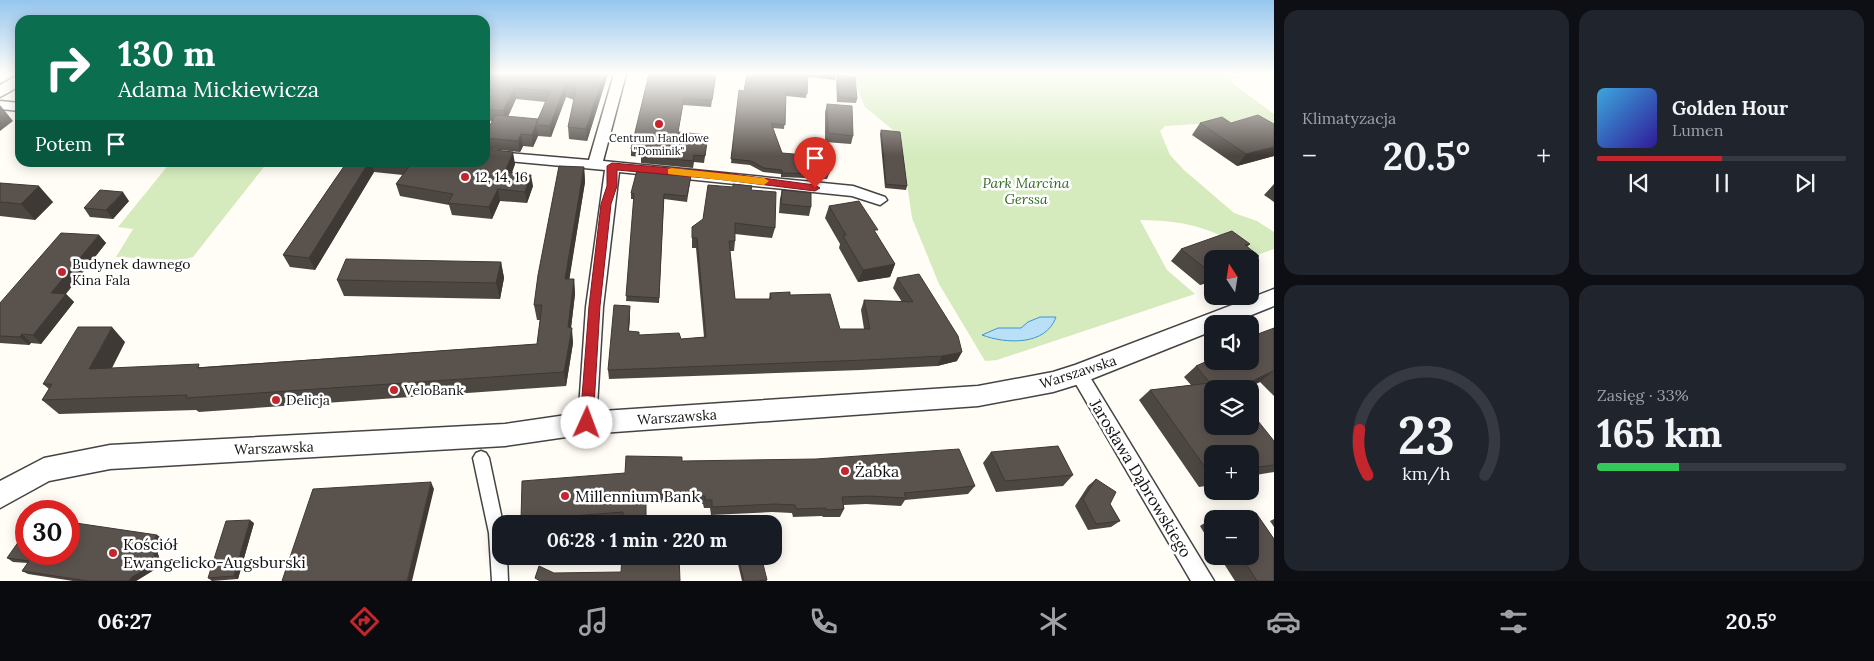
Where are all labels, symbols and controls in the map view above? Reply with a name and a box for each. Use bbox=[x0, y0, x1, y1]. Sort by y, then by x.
text: 130 m bbox=[118, 31, 215, 76]
icon: right bbox=[35, 35, 100, 100]
text: Adama Mickiewicza bbox=[118, 75, 319, 103]
text: Golden Hour bbox=[1672, 96, 1788, 120]
text: Klimatyzacja bbox=[1302, 108, 1396, 128]
marker: Centrum Handlowe "Dominik" bbox=[653, 118, 665, 130]
text: Lumen bbox=[1672, 120, 1724, 140]
icon: arrive bbox=[102, 130, 130, 158]
place label: Centrum Handlowe "Dominik" bbox=[609, 131, 709, 158]
text: Potem bbox=[35, 132, 92, 156]
text: 20.5° bbox=[1383, 132, 1470, 180]
pin bbox=[794, 137, 836, 188]
text: − bbox=[1302, 138, 1317, 174]
text: + bbox=[1536, 138, 1551, 174]
icon: arrive bbox=[801, 144, 829, 172]
place label: 12, 14, 16 bbox=[475, 168, 528, 186]
icon: previous bbox=[1625, 169, 1653, 197]
icon: pause bbox=[1708, 169, 1736, 197]
icon: next bbox=[1791, 169, 1819, 197]
marker: 12, 14, 16 bbox=[459, 171, 471, 183]
park label: Park Marcina Gerssa bbox=[982, 174, 1070, 208]
north arrow bbox=[1204, 250, 1259, 305]
map controls bbox=[1204, 250, 1259, 565]
place label: Budynek dawnego Kina Fala bbox=[72, 255, 190, 289]
marker: Budynek dawnego Kina Fala bbox=[56, 266, 68, 278]
button: sound bbox=[1204, 315, 1259, 370]
street label: Warszawska bbox=[1037, 351, 1119, 393]
button: layers bbox=[1204, 380, 1259, 435]
place label: VeloBank bbox=[403, 381, 464, 399]
marker: VeloBank bbox=[388, 384, 400, 396]
text: Zasięg · 33% bbox=[1597, 385, 1689, 405]
place label: Delicja bbox=[286, 391, 330, 409]
marker: Delicja bbox=[270, 394, 282, 406]
street label: Jarosława Dąbrowskiego bbox=[1085, 394, 1196, 561]
position arrow bbox=[560, 396, 612, 448]
text: 23 bbox=[1398, 402, 1455, 468]
street label: Warszawska bbox=[637, 405, 717, 429]
text: 165 km bbox=[1597, 409, 1722, 457]
street label: Warszawska bbox=[234, 438, 314, 458]
button: + bbox=[1204, 445, 1259, 500]
place label: Żabka bbox=[855, 461, 899, 481]
text: km/h bbox=[1402, 462, 1451, 485]
marker: Żabka bbox=[839, 465, 851, 477]
place label: Millennium Bank bbox=[575, 486, 700, 506]
marker: Millennium Bank bbox=[559, 490, 571, 502]
speed limit sign: 30 bbox=[15, 500, 80, 565]
button: − bbox=[1204, 510, 1259, 565]
text: 06:28 · 1 min · 220 m bbox=[547, 528, 727, 552]
place label: Kościół Ewangelicko-Augsburski bbox=[123, 534, 306, 572]
marker: Kościół Ewangelicko-Augsburski bbox=[107, 547, 119, 559]
icon: directions bbox=[347, 604, 382, 639]
icon: music bbox=[576, 604, 611, 639]
icon: phone bbox=[806, 604, 841, 639]
icon: climate bbox=[1036, 604, 1071, 639]
icon: car bbox=[1266, 604, 1301, 639]
icon: filters bbox=[1496, 604, 1531, 639]
text: 06:27 bbox=[97, 607, 152, 635]
text: 20.5° bbox=[1726, 607, 1777, 635]

